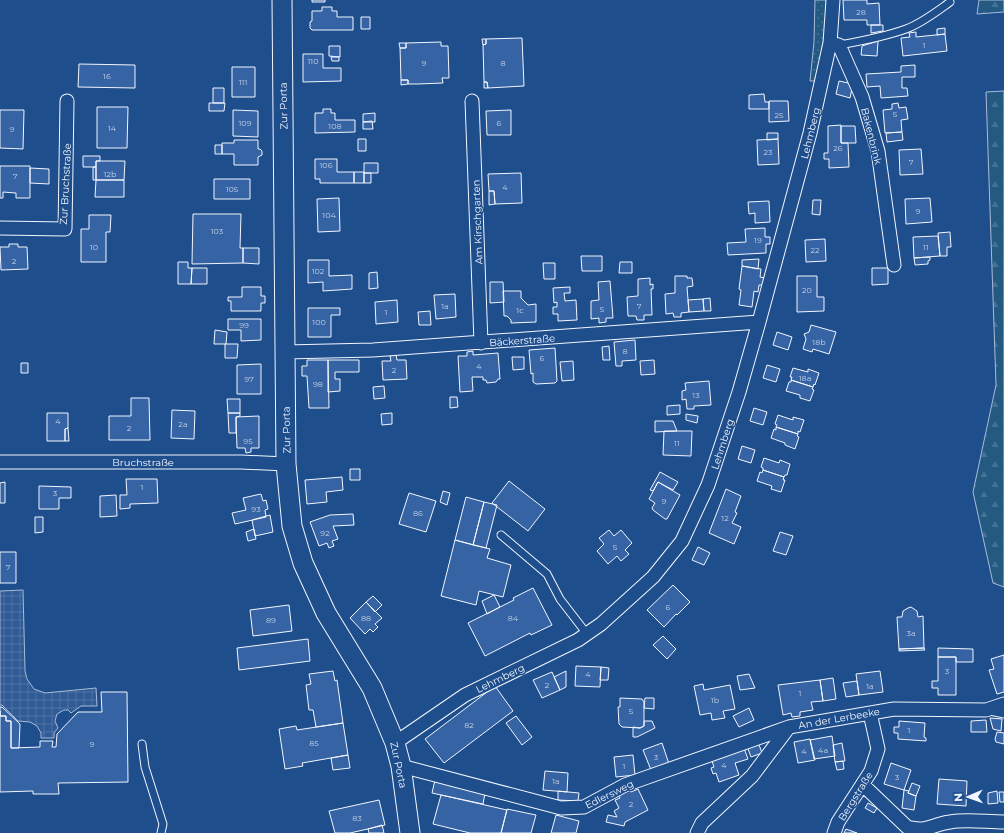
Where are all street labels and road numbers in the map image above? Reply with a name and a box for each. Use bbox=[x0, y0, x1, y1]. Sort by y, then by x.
street label: Zur Porta bbox=[277, 82, 290, 130]
street label: Lehmberg bbox=[798, 106, 823, 160]
street label: Bakenbrink bbox=[858, 106, 885, 166]
street label: Zur Bruchstraße bbox=[57, 143, 74, 225]
street label: Am Kirschgarten bbox=[470, 179, 485, 265]
street label: Bäckerstraße bbox=[489, 332, 555, 349]
street label: Zur Porta bbox=[280, 406, 293, 454]
street label: Lehmberg bbox=[708, 417, 737, 471]
street label: Bruchstraße bbox=[112, 456, 174, 469]
street label: Lehmberg bbox=[474, 661, 527, 696]
street label: An der Lerbeeke bbox=[797, 705, 881, 732]
street label: Zur Porta bbox=[387, 741, 410, 789]
street label: Bergstraße bbox=[835, 769, 876, 823]
street label: Edlersweg bbox=[583, 777, 636, 812]

